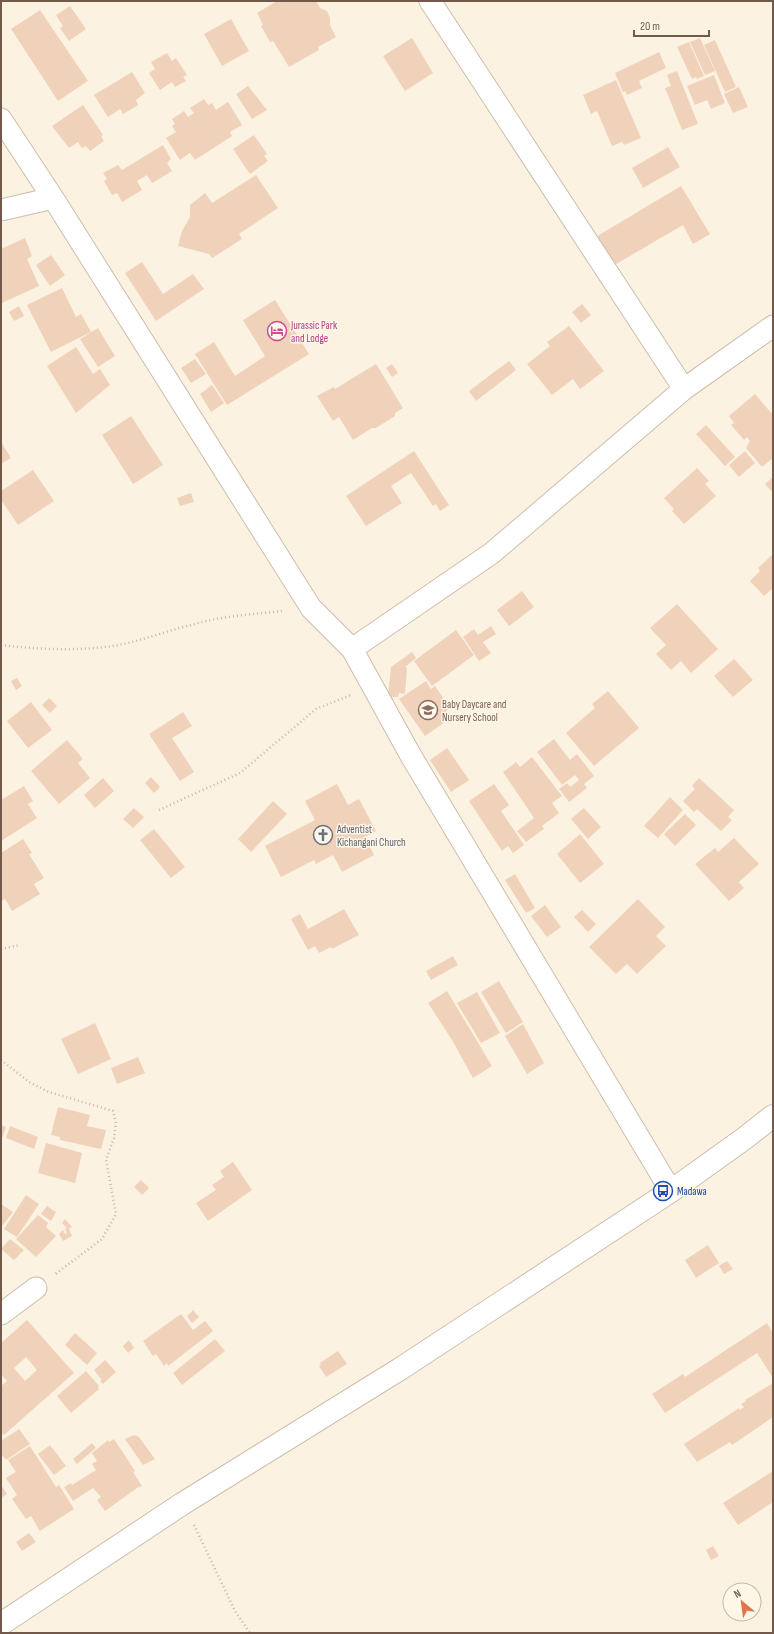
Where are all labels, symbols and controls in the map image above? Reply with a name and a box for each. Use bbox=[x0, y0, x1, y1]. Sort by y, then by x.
scale bar bbox=[634, 12, 709, 38]
text: 20 m bbox=[640, 19, 660, 34]
place label: Jurassic Park and Lodge bbox=[290, 319, 338, 345]
hotel icon: Jurassic Park and Lodge bbox=[266, 320, 288, 342]
place label: Baby Daycare and Nursery School bbox=[442, 698, 507, 724]
school or university icon: Baby Daycare and Nursery School bbox=[417, 699, 439, 721]
place label: Adventist Kichangani Church bbox=[336, 823, 406, 849]
church icon: Adventist Kichangani Church bbox=[312, 824, 334, 846]
bus stop icon: Madawa bbox=[652, 1180, 674, 1202]
place label: Madawa bbox=[677, 1185, 707, 1198]
north arrow bbox=[722, 1582, 762, 1622]
text: N bbox=[732, 1587, 743, 1601]

